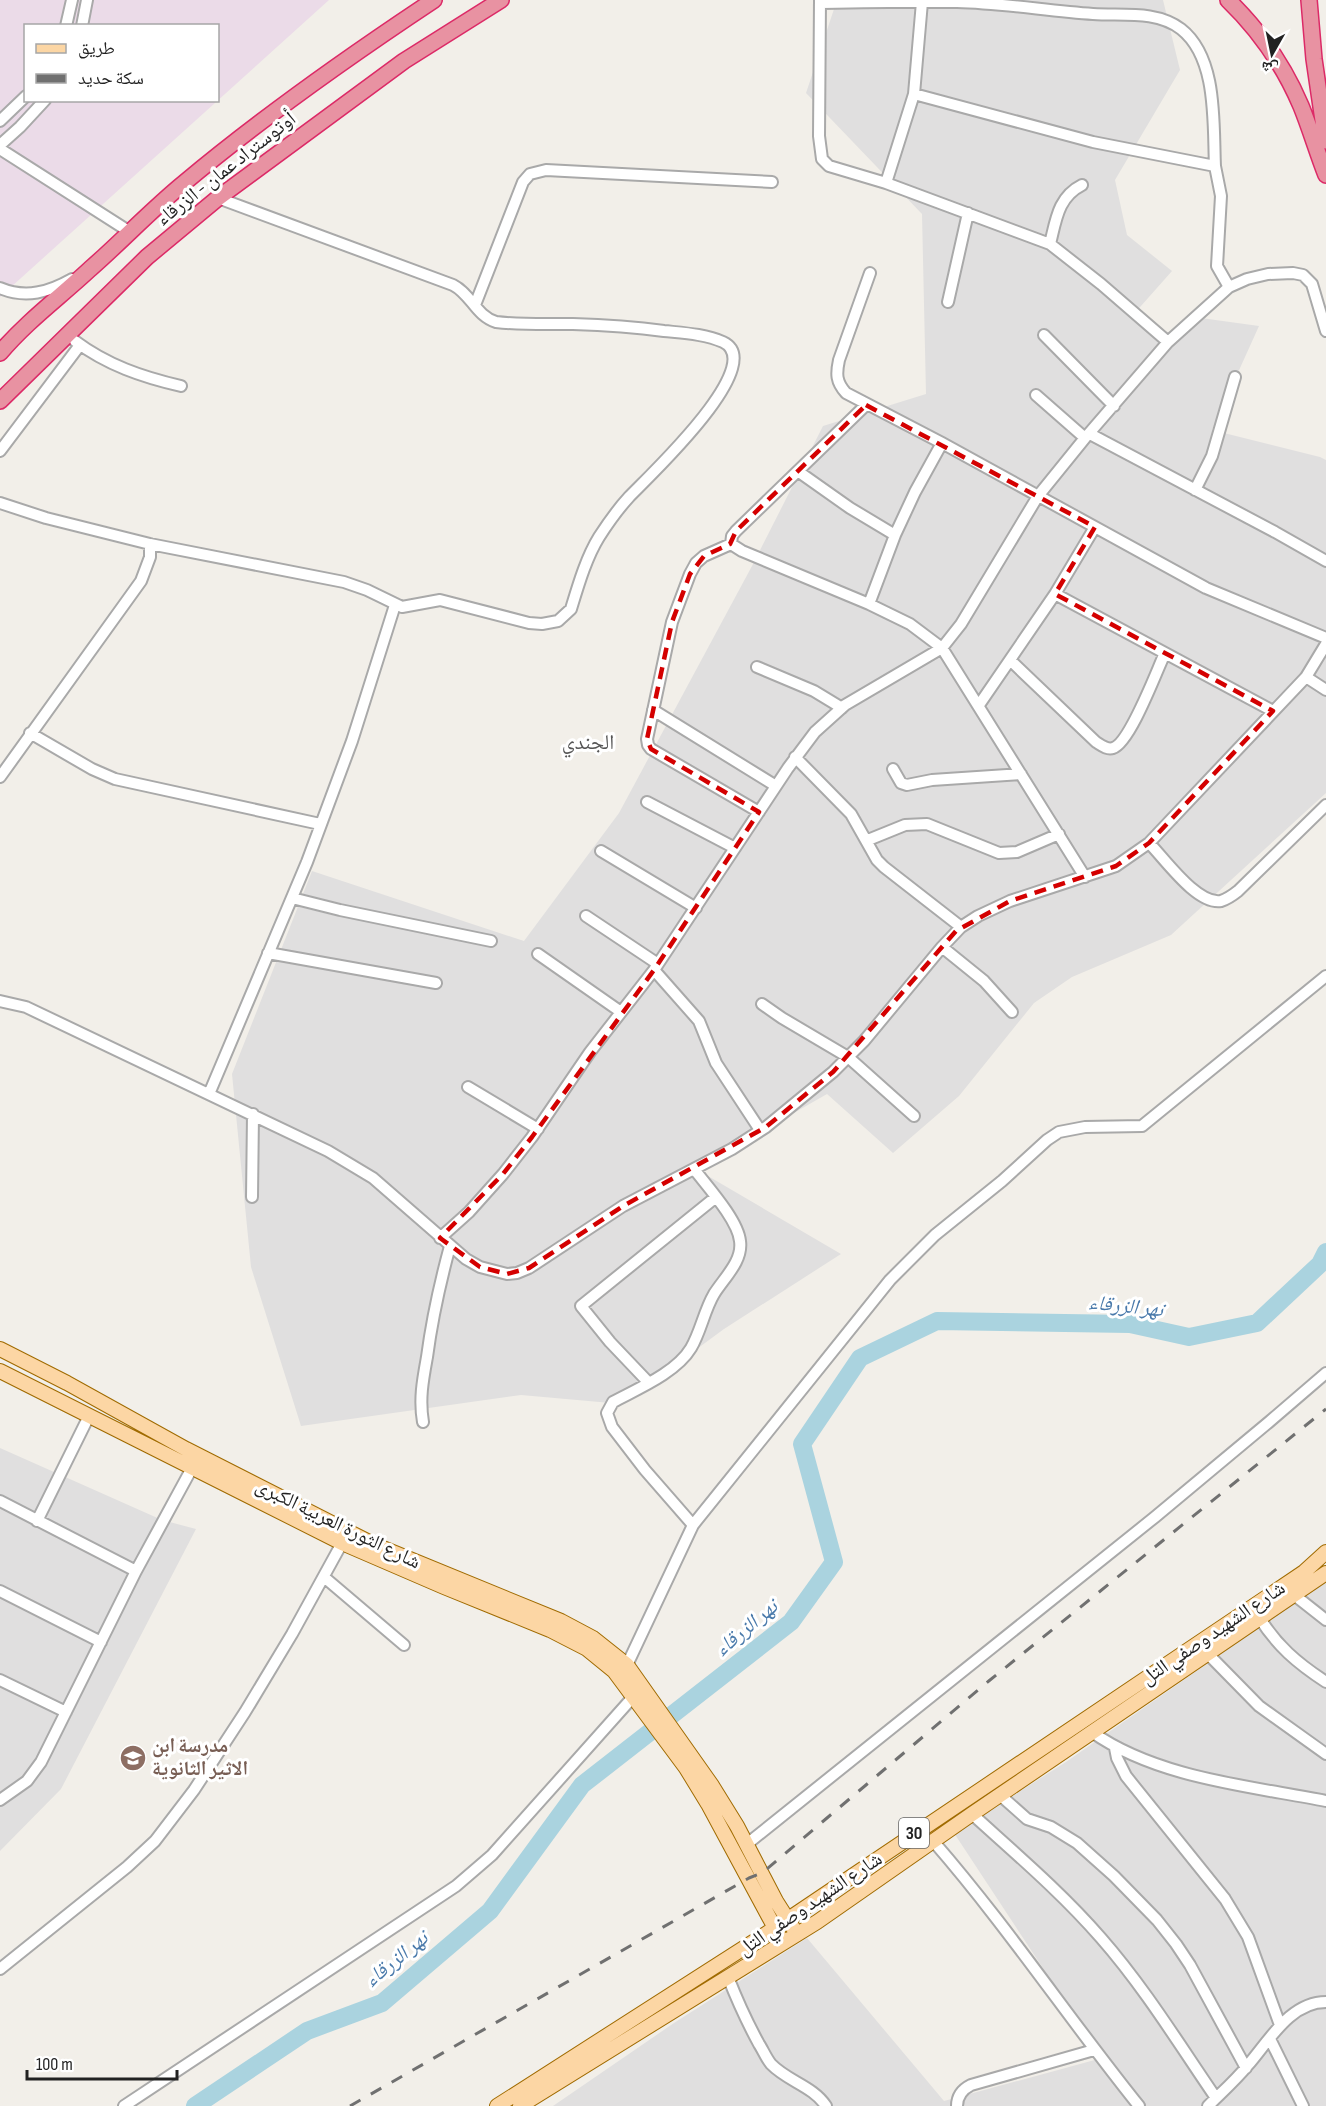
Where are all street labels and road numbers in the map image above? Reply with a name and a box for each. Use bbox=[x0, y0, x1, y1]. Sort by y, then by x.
street label: أوتوستراد عمان - الزرقاء bbox=[151, 106, 301, 231]
street label: شارع الثورة العربية الكبرى bbox=[252, 1474, 424, 1574]
street label: شارع الشهيد وصفي التل bbox=[1136, 1576, 1291, 1693]
road number: 30 bbox=[899, 1818, 929, 1848]
street label: شارع الشهيد وصفي التل bbox=[733, 1847, 888, 1964]

